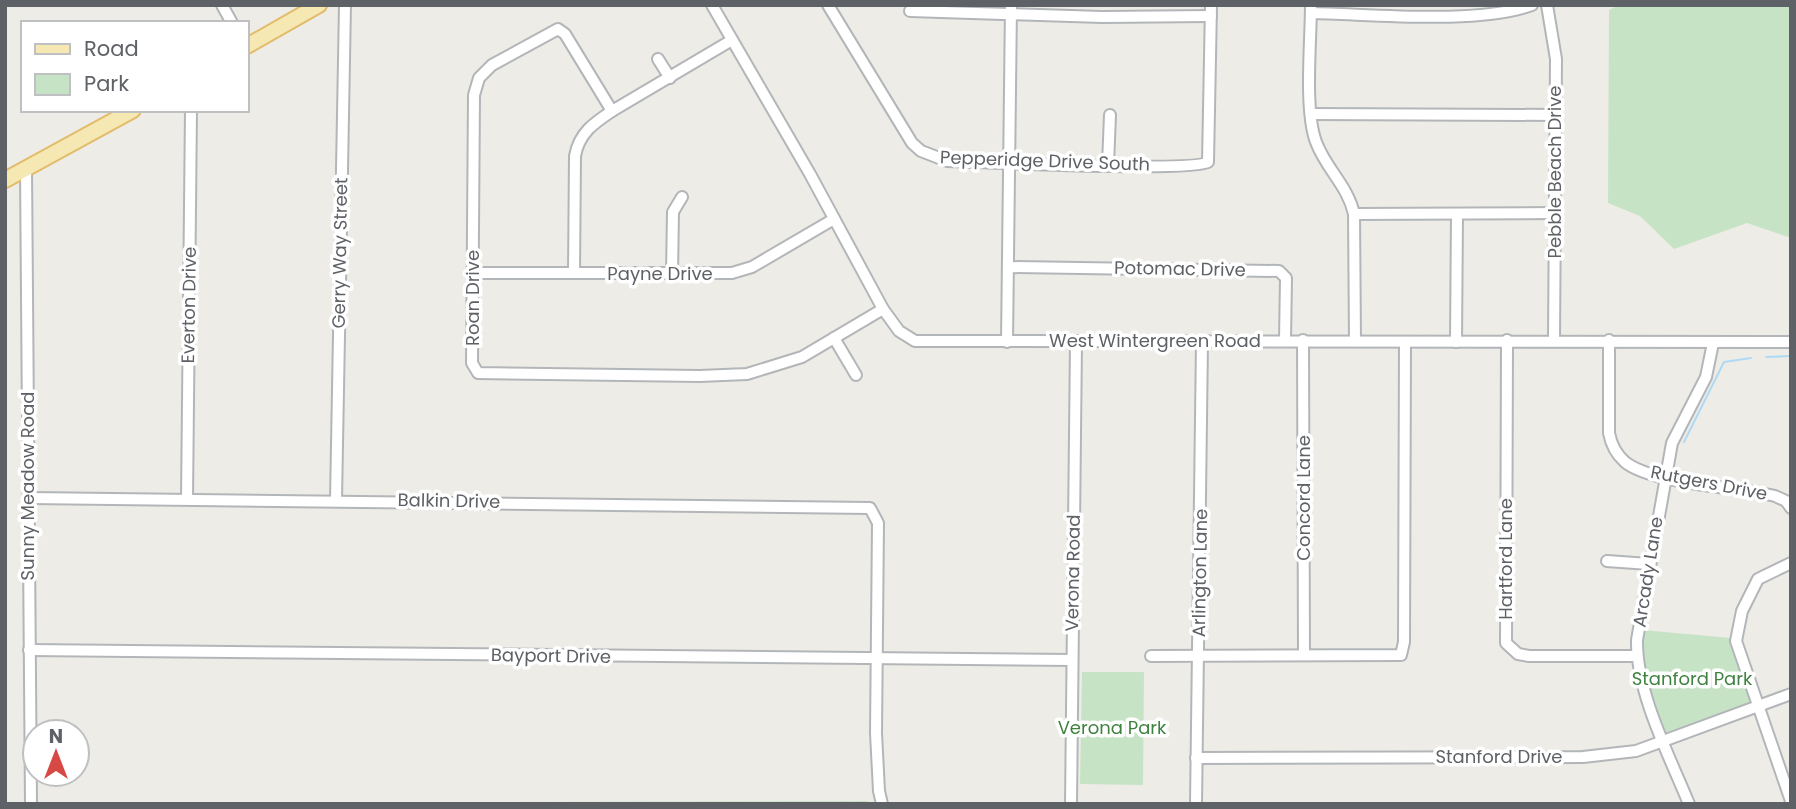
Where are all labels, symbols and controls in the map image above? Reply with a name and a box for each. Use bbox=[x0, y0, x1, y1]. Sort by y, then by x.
legend bbox=[21, 21, 248, 112]
text: Road bbox=[84, 34, 139, 63]
text: Park bbox=[84, 69, 129, 98]
street label: Pebble Beach Drive bbox=[1542, 85, 1567, 259]
street label: Pepperidge Drive South bbox=[940, 144, 1150, 177]
street label: Gerry Way Street bbox=[326, 177, 353, 329]
street label: Everton Drive bbox=[175, 246, 202, 364]
street label: Roan Drive bbox=[460, 250, 485, 346]
street label: Potomac Drive bbox=[1114, 255, 1246, 282]
street label: Payne Drive bbox=[607, 261, 713, 286]
street label: West Wintergreen Road bbox=[1049, 328, 1261, 353]
street label: Sunny Meadow Road bbox=[15, 392, 40, 580]
street label: Concord Lane bbox=[1291, 435, 1316, 561]
street label: Rutgers Drive bbox=[1649, 459, 1770, 506]
street label: Balkin Drive bbox=[397, 487, 501, 514]
street label: Hartford Lane bbox=[1493, 498, 1518, 620]
street label: Arlington Lane bbox=[1186, 509, 1213, 637]
street label: Verona Road bbox=[1059, 514, 1086, 632]
street label: Arcady Lane bbox=[1626, 515, 1669, 629]
street label: Bayport Drive bbox=[491, 642, 611, 669]
park label: Stanford Park bbox=[1632, 666, 1753, 691]
park label: Verona Park bbox=[1058, 715, 1167, 740]
north arrow bbox=[21, 718, 91, 788]
text: N bbox=[49, 723, 63, 750]
street label: Stanford Drive bbox=[1435, 744, 1563, 769]

